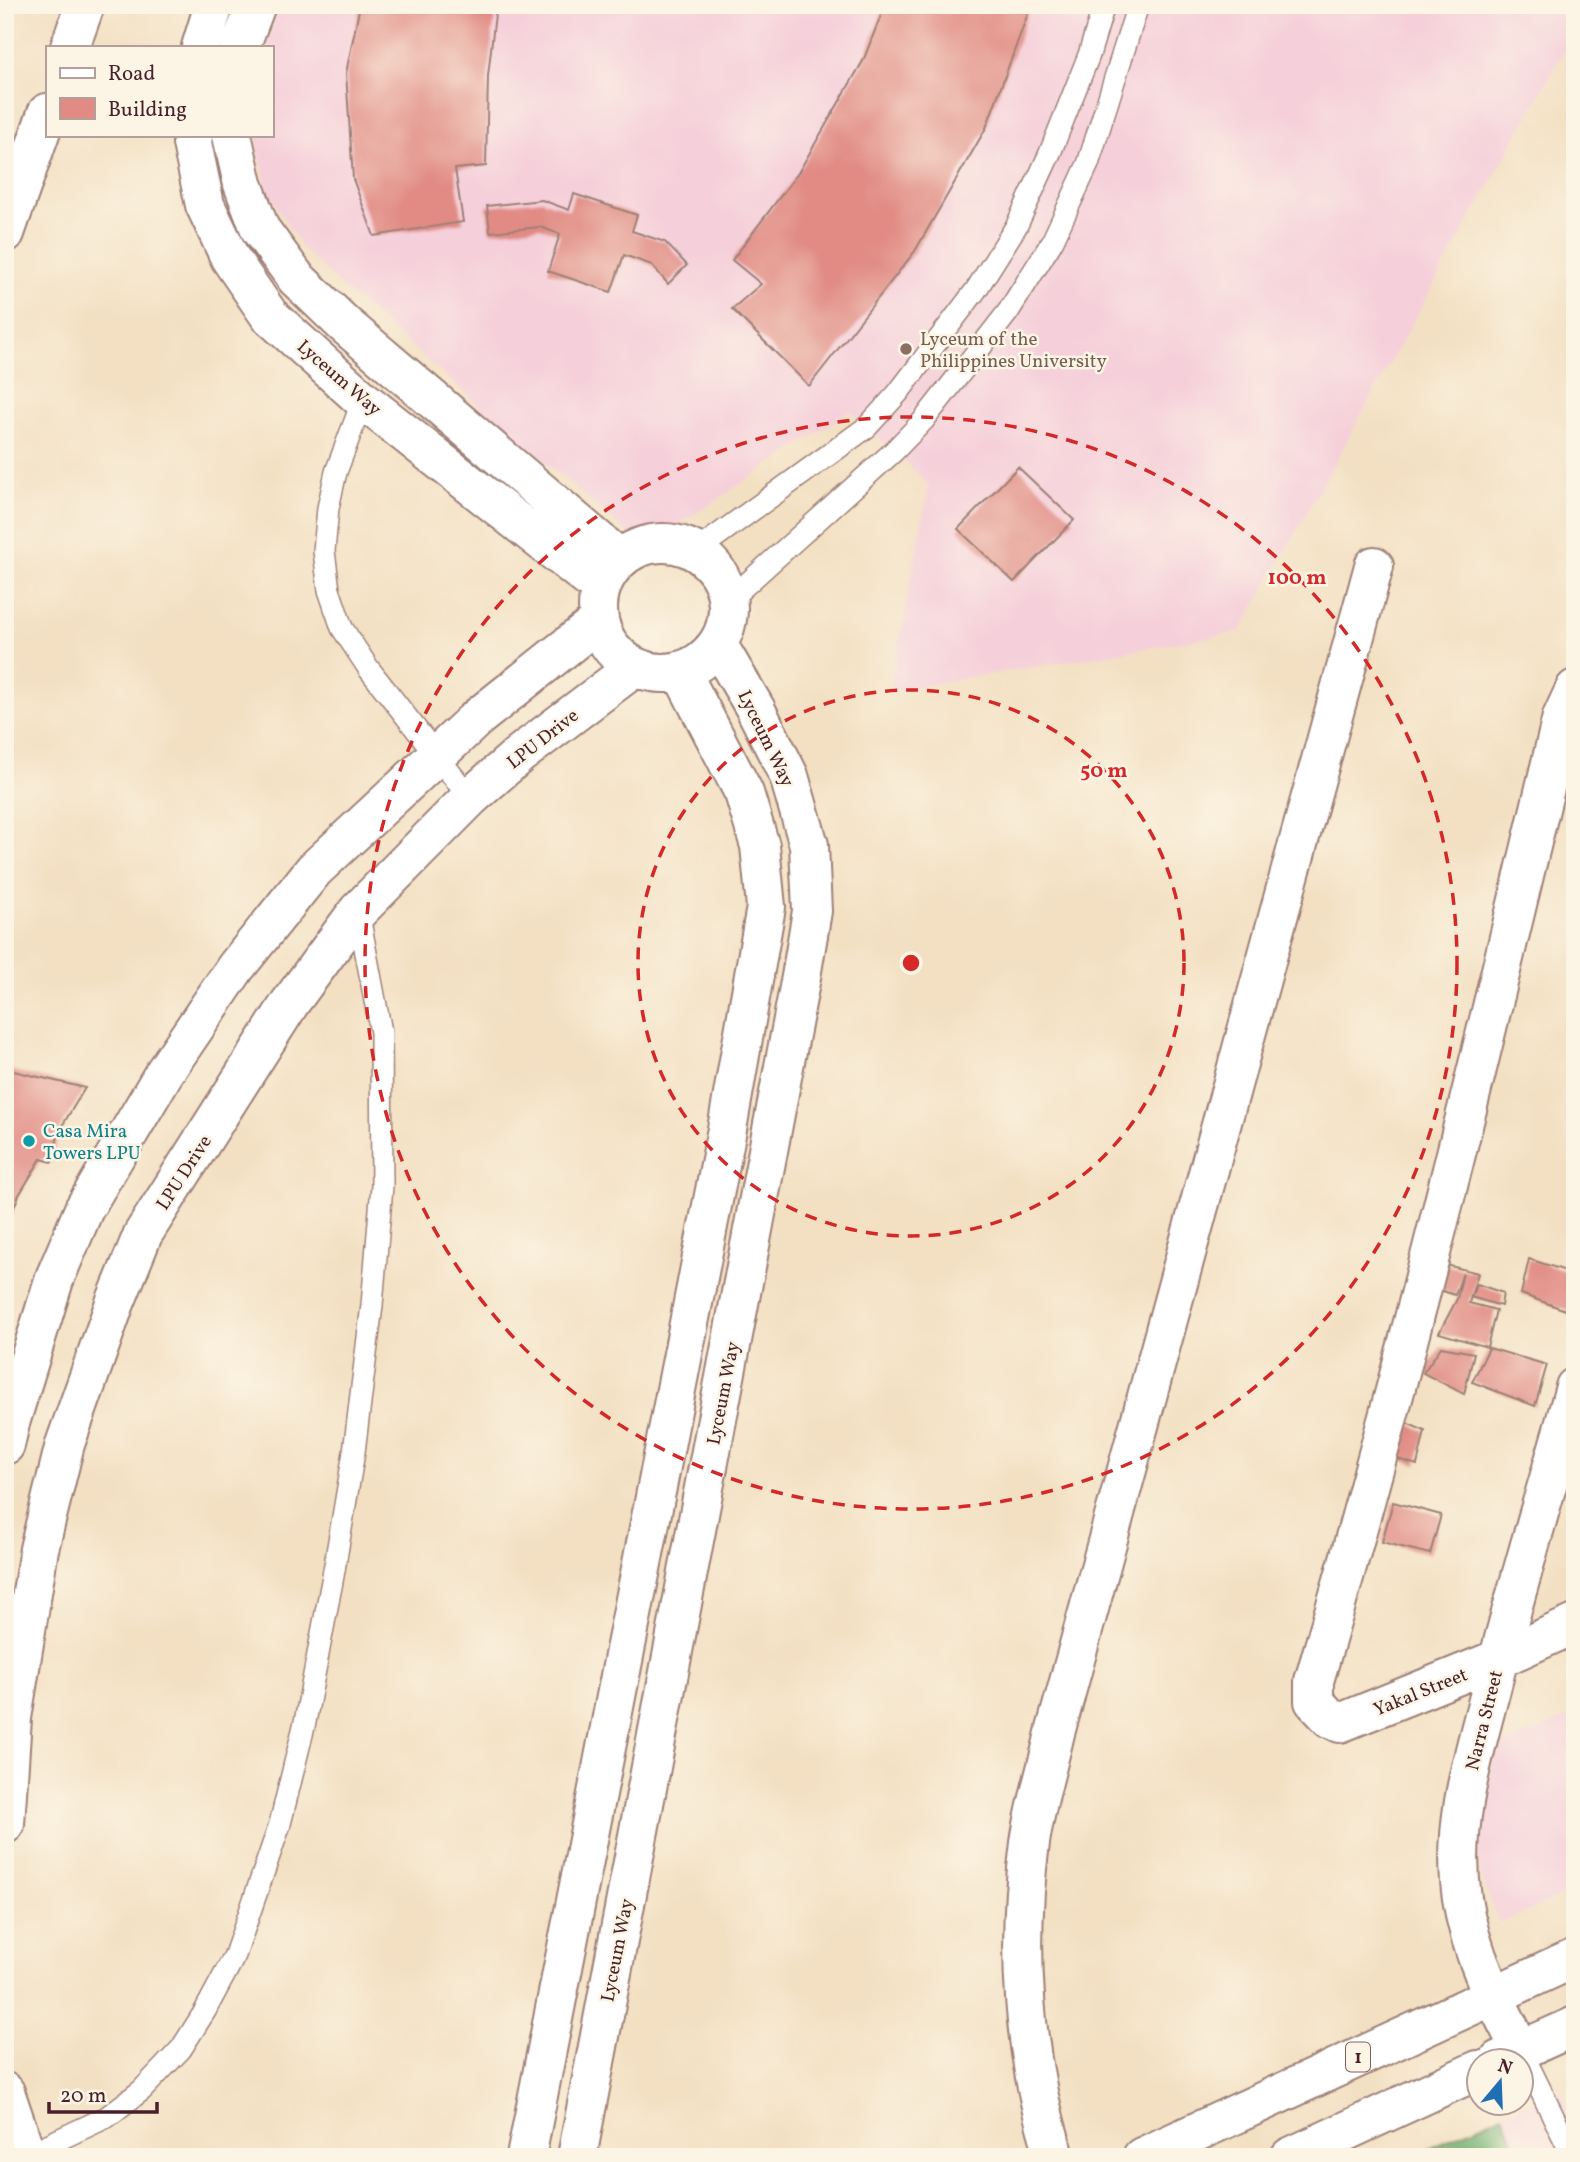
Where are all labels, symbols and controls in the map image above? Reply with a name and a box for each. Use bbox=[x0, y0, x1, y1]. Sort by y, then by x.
legend bbox=[46, 46, 273, 136]
text: Road bbox=[108, 60, 155, 89]
text: Building bbox=[108, 96, 187, 125]
place label: Lyceum of the Philippines University bbox=[920, 327, 1107, 375]
street label: Lyceum Way bbox=[291, 334, 387, 423]
marker: Lyceum of the Philippines University bbox=[898, 341, 914, 357]
text: 100 m bbox=[1267, 564, 1327, 593]
street label: Lyceum Way bbox=[731, 686, 800, 792]
street label: LPU Drive bbox=[502, 703, 585, 776]
text: 50 m bbox=[1080, 757, 1128, 786]
centre of rings bbox=[899, 951, 923, 975]
place label: Casa Mira Towers LPU bbox=[43, 1119, 141, 1167]
street label: LPU Drive bbox=[151, 1130, 219, 1216]
marker: Casa Mira Towers LPU bbox=[21, 1133, 37, 1149]
street label: Lyceum Way bbox=[701, 1340, 747, 1447]
street label: Yakal Street bbox=[1370, 1662, 1472, 1724]
street label: Narra Street bbox=[1460, 1667, 1510, 1773]
street label: Lyceum Way bbox=[595, 1897, 641, 2004]
road number: 1 bbox=[1346, 2042, 1370, 2071]
north arrow bbox=[1464, 2046, 1534, 2116]
text: N bbox=[1494, 2053, 1516, 2082]
scale bar bbox=[49, 2071, 158, 2115]
text: 20 m bbox=[60, 2082, 106, 2111]

